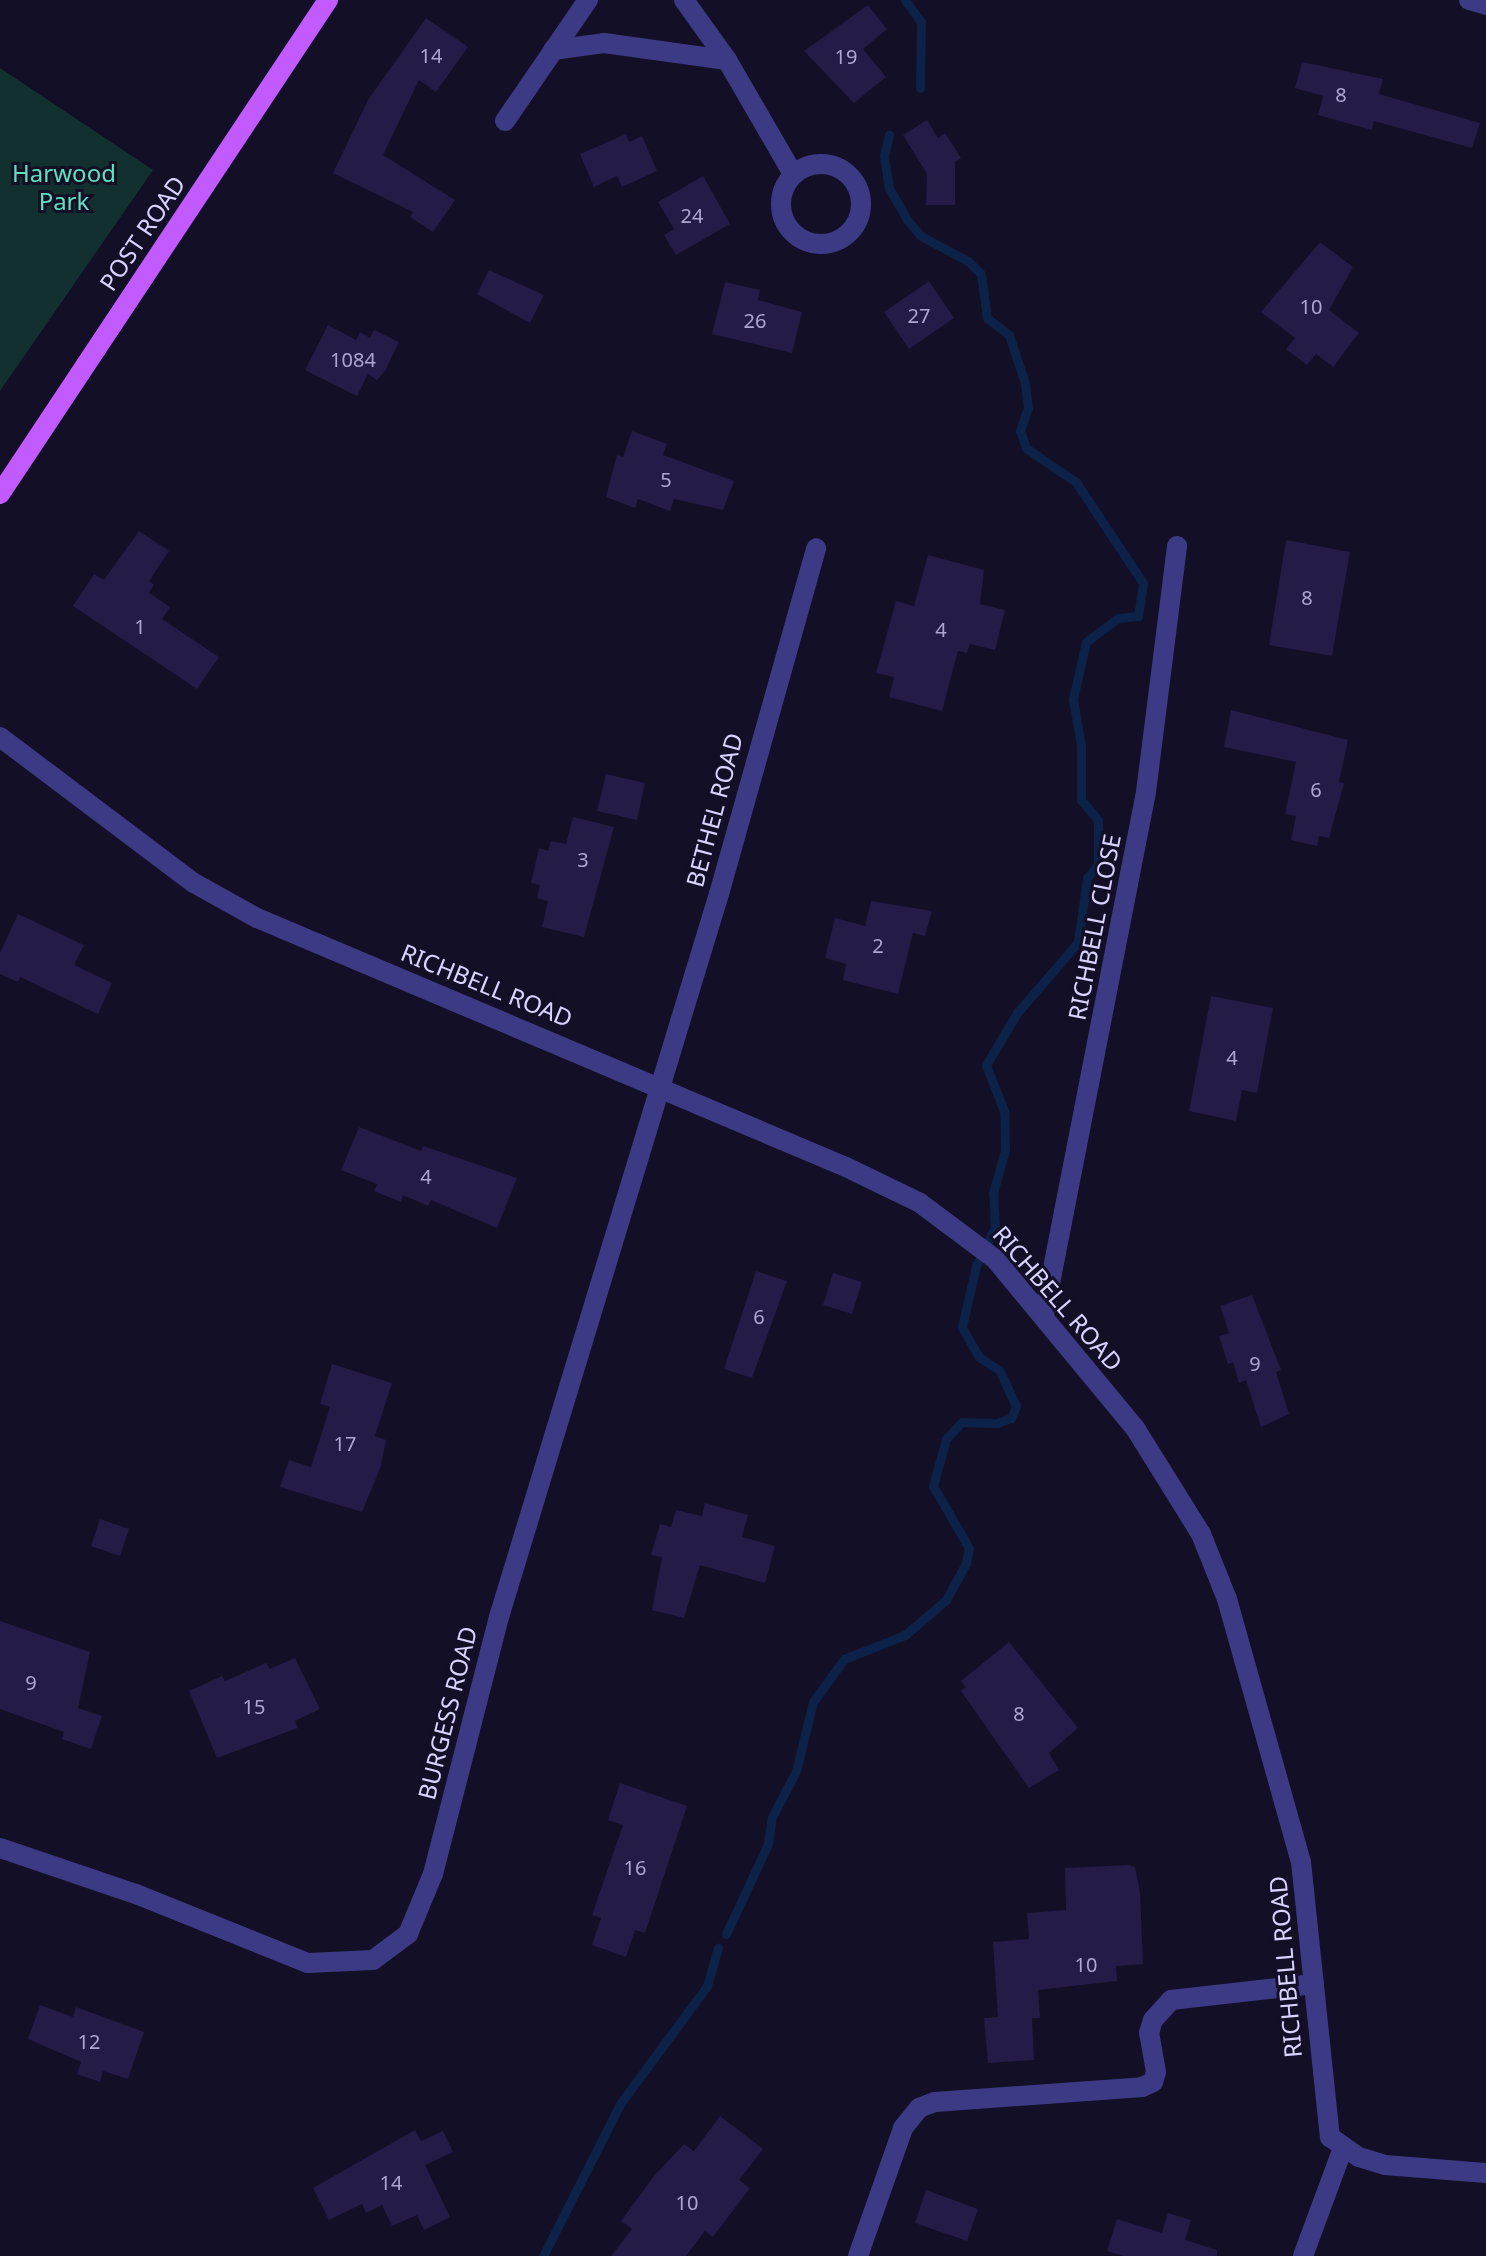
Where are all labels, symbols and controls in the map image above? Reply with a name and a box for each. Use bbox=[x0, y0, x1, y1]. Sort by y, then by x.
house number: 14 bbox=[420, 43, 442, 67]
house number: 19 bbox=[835, 44, 857, 68]
house number: 8 bbox=[1335, 82, 1347, 106]
park label: Harwood Park bbox=[12, 159, 116, 215]
street label: POST ROAD bbox=[93, 170, 191, 296]
house number: 24 bbox=[681, 203, 703, 227]
house number: 10 bbox=[1300, 294, 1322, 318]
house number: 27 bbox=[908, 303, 930, 327]
house number: 26 bbox=[744, 308, 766, 332]
house number: 1084 bbox=[330, 347, 376, 371]
house number: 5 bbox=[660, 467, 672, 491]
house number: 8 bbox=[1301, 585, 1313, 609]
house number: 1 bbox=[134, 614, 146, 638]
house number: 4 bbox=[935, 617, 947, 641]
street label: BETHEL ROAD bbox=[680, 730, 748, 890]
house number: 6 bbox=[1310, 777, 1322, 801]
street label: RICHBELL CLOSE bbox=[1062, 832, 1126, 1022]
house number: 3 bbox=[577, 847, 589, 871]
house number: 2 bbox=[872, 933, 884, 957]
street label: RICHBELL ROAD bbox=[397, 937, 577, 1033]
house number: 4 bbox=[1226, 1045, 1238, 1069]
house number: 4 bbox=[420, 1164, 432, 1188]
street label: RICHBELL ROAD bbox=[987, 1220, 1129, 1376]
house number: 6 bbox=[753, 1304, 765, 1328]
house number: 9 bbox=[1249, 1351, 1261, 1375]
house number: 17 bbox=[334, 1431, 356, 1455]
street label: BURGESS ROAD bbox=[412, 1623, 482, 1803]
house number: 9 bbox=[25, 1670, 37, 1694]
house number: 15 bbox=[243, 1694, 265, 1718]
house number: 8 bbox=[1013, 1701, 1025, 1725]
house number: 16 bbox=[624, 1855, 646, 1879]
street label: RICHBELL ROAD bbox=[1263, 1875, 1307, 2059]
house number: 10 bbox=[1075, 1952, 1097, 1976]
house number: 12 bbox=[78, 2029, 100, 2053]
house number: 14 bbox=[380, 2170, 402, 2194]
house number: 10 bbox=[676, 2190, 698, 2214]

